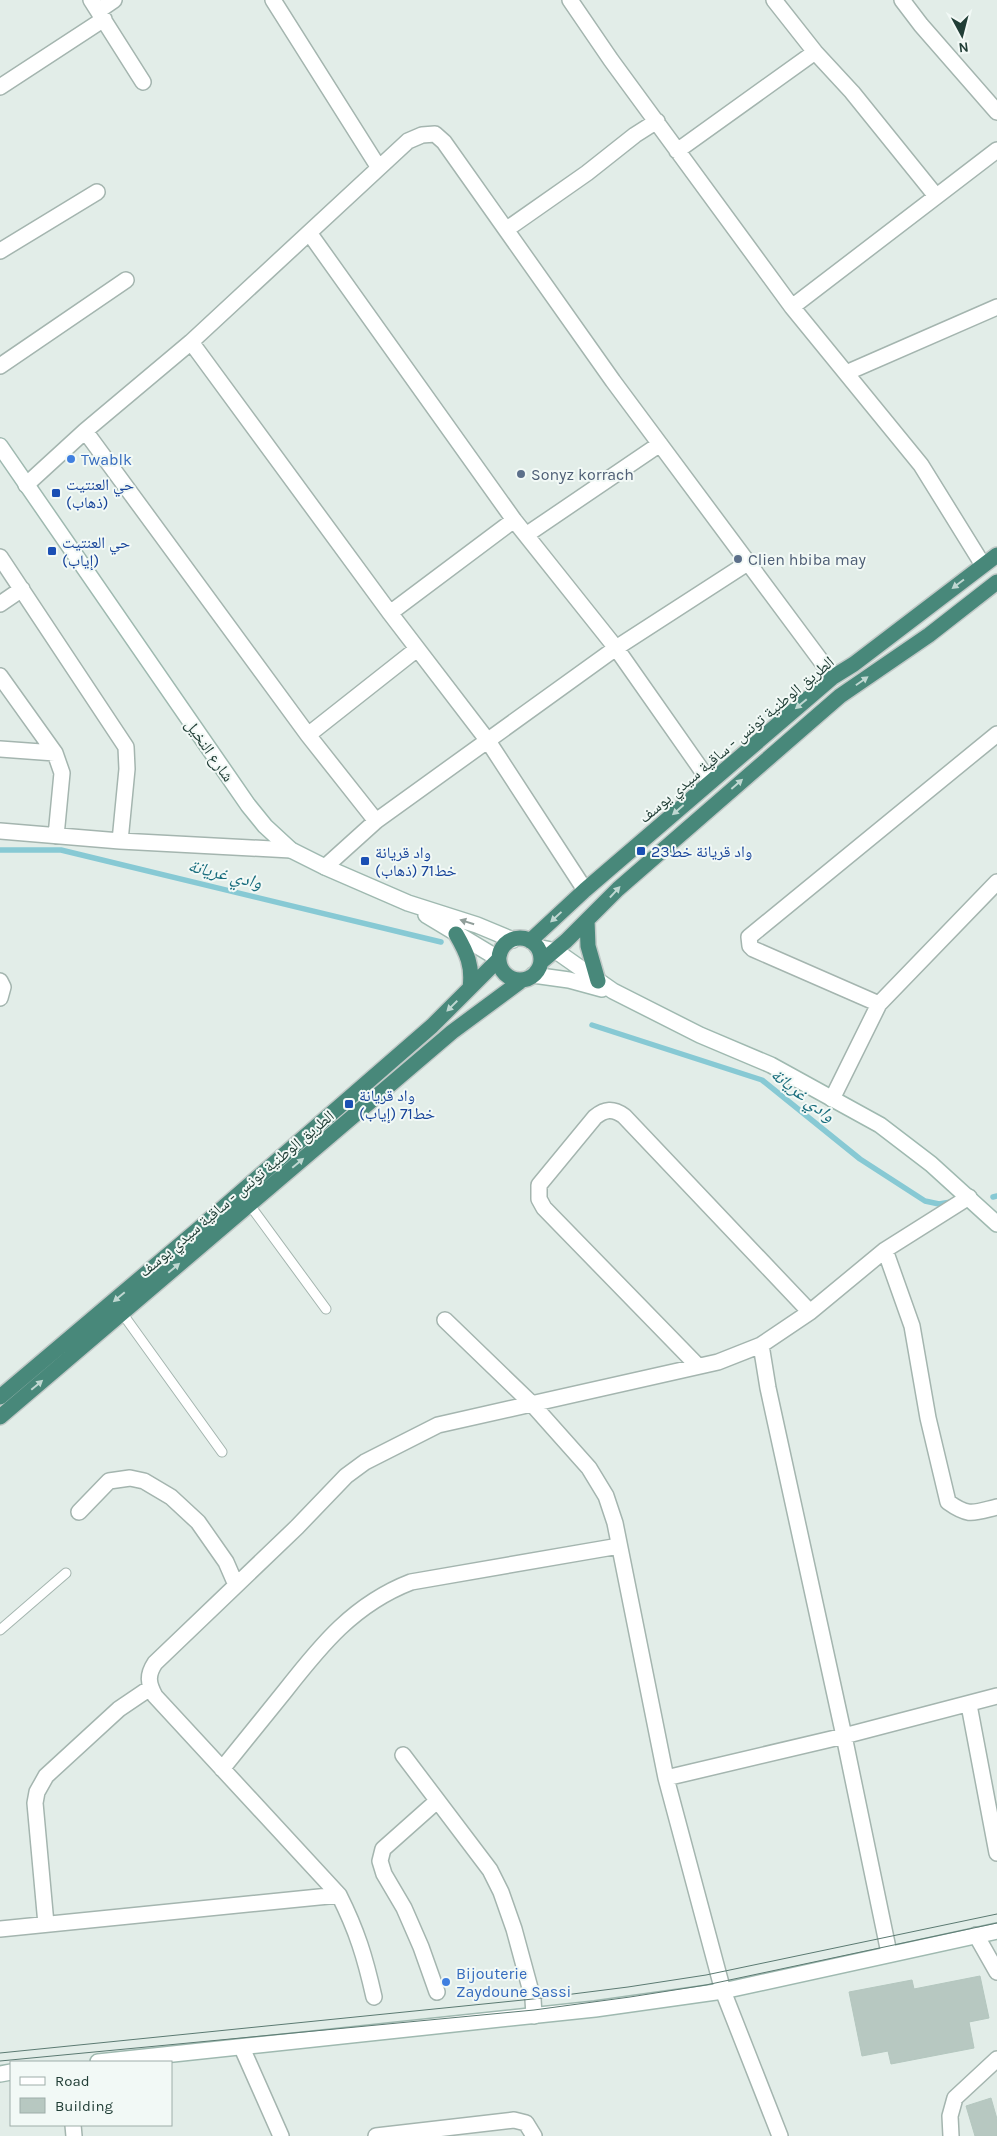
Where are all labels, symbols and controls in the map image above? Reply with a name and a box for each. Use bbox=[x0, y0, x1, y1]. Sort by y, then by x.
north arrow bbox=[937, 10, 987, 60]
text: N bbox=[958, 38, 970, 56]
place label: Twablk bbox=[81, 450, 132, 469]
marker: Twablk bbox=[65, 453, 77, 465]
place label: Sonyz korrach bbox=[531, 465, 634, 484]
marker: Sonyz korrach bbox=[515, 468, 527, 480]
place label: حي العنتيت (ذهاب) bbox=[66, 475, 134, 512]
marker: حي العنتيت (ذهاب) bbox=[50, 487, 62, 499]
place label: حي العنتيت (إياب) bbox=[62, 533, 130, 571]
marker: حي العنتيت (إياب) bbox=[46, 545, 58, 557]
place label: Clien hbiba may bbox=[748, 550, 866, 569]
marker: Clien hbiba may bbox=[732, 553, 744, 565]
one-way arrow bbox=[951, 579, 965, 589]
street label: الطريق الوطنية تونس - ساقية سيدي يوسف bbox=[635, 652, 840, 829]
one-way arrow bbox=[855, 676, 869, 686]
one-way arrow bbox=[795, 698, 808, 709]
street label: شارع النخيل bbox=[180, 715, 238, 786]
one-way arrow bbox=[731, 779, 744, 790]
one-way arrow bbox=[672, 804, 685, 815]
place label: واد قريانة خط23 bbox=[651, 842, 752, 861]
place label: واد قريانة خط71 (ذهاب) bbox=[375, 843, 457, 880]
marker: واد قريانة خط23 bbox=[635, 845, 647, 857]
water label: وادي غريانة bbox=[185, 854, 265, 897]
marker: واد قريانة خط71 (ذهاب) bbox=[359, 855, 371, 867]
one-way arrow bbox=[609, 886, 621, 898]
one-way arrow bbox=[550, 911, 562, 923]
one-way arrow bbox=[460, 918, 475, 925]
one-way arrow bbox=[447, 1000, 459, 1012]
water label: وادي غريانة bbox=[764, 1063, 840, 1130]
place label: واد قريانة خط71 (إياب) bbox=[359, 1086, 435, 1124]
marker: واد قريانة خط71 (إياب) bbox=[343, 1098, 355, 1110]
street label: الطريق الوطنية تونس - ساقية سيدي يوسف bbox=[135, 1106, 340, 1283]
one-way arrow bbox=[292, 1158, 304, 1169]
one-way arrow bbox=[168, 1263, 180, 1274]
one-way arrow bbox=[112, 1291, 125, 1302]
one-way arrow bbox=[31, 1380, 43, 1391]
place label: Bijouterie Zaydoune Sassi bbox=[456, 1964, 571, 2001]
marker: Bijouterie Zaydoune Sassi bbox=[440, 1976, 452, 1988]
legend bbox=[10, 2061, 172, 2126]
text: Road bbox=[55, 2072, 90, 2090]
text: Building bbox=[55, 2097, 113, 2115]

